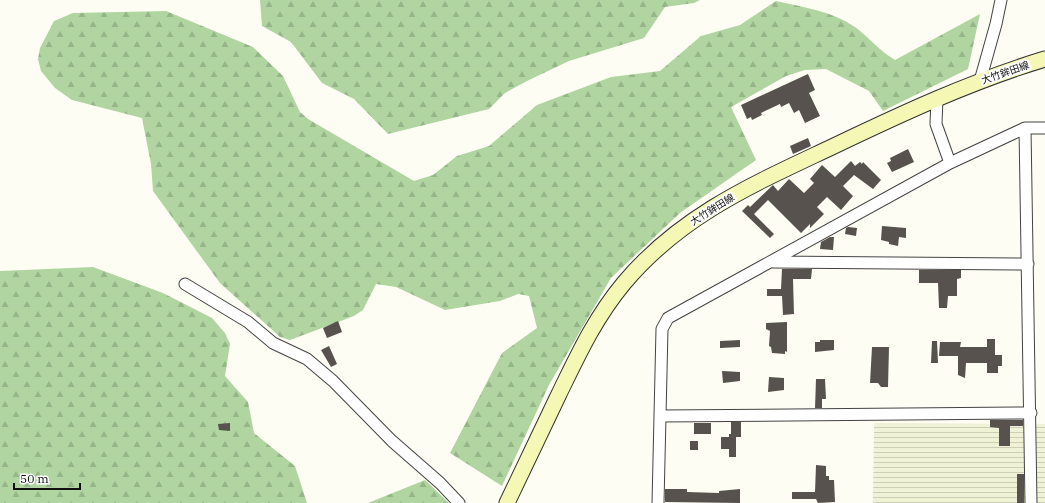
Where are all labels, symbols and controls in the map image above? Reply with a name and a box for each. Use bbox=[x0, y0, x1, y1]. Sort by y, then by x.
street label: 大竹鉾田線 bbox=[979, 58, 1031, 87]
street label: 大竹鉾田線 bbox=[688, 191, 737, 228]
scale bar bbox=[14, 465, 80, 491]
text: 50 m bbox=[20, 471, 49, 486]

